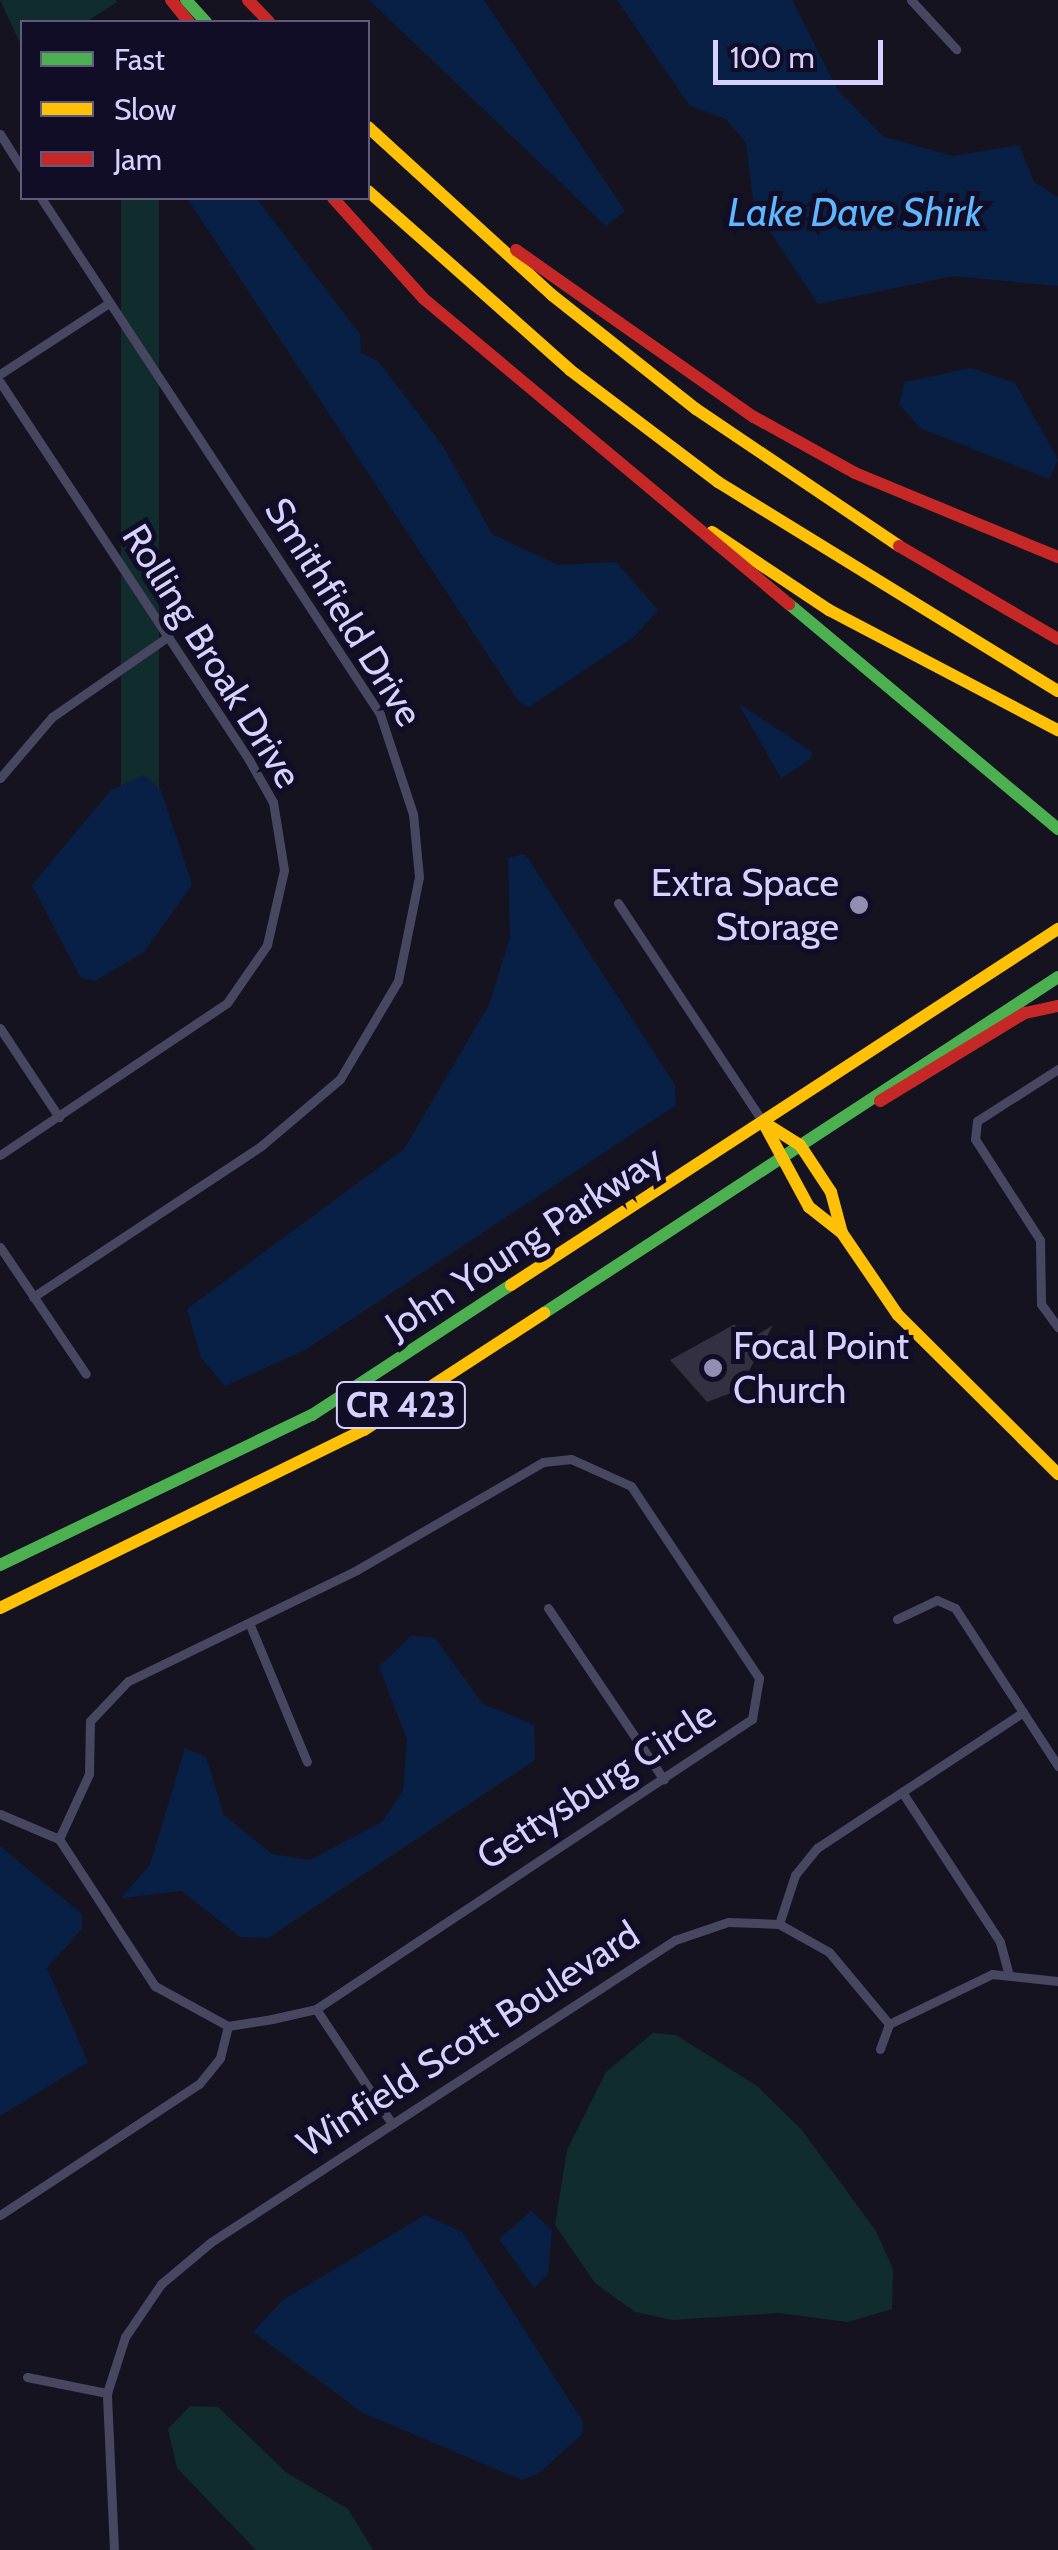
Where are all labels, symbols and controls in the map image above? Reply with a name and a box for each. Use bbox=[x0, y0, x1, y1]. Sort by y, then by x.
legend bbox=[20, 20, 370, 200]
scale bar bbox=[718, 20, 888, 82]
text: 100 m bbox=[730, 39, 815, 76]
text: Fast bbox=[114, 41, 165, 78]
text: Slow bbox=[114, 91, 176, 128]
text: Jam bbox=[114, 141, 162, 178]
water label: Lake Dave Shirk bbox=[728, 188, 982, 236]
street label: Smithfield Drive bbox=[256, 490, 432, 734]
street label: Rolling Broak Drive bbox=[113, 516, 311, 796]
place label: Extra Space Storage bbox=[651, 860, 839, 949]
marker: Extra Space Storage bbox=[848, 894, 870, 916]
street label: John Young Parkway bbox=[377, 1136, 671, 1348]
place label: Focal Point Church bbox=[733, 1323, 909, 1412]
marker: Focal Point Church bbox=[702, 1357, 724, 1379]
road number: CR 423 bbox=[334, 1375, 468, 1435]
street label: Gettysburg Circle bbox=[468, 1691, 724, 1879]
street label: Winfield Scott Boulevard bbox=[289, 1911, 647, 2167]

